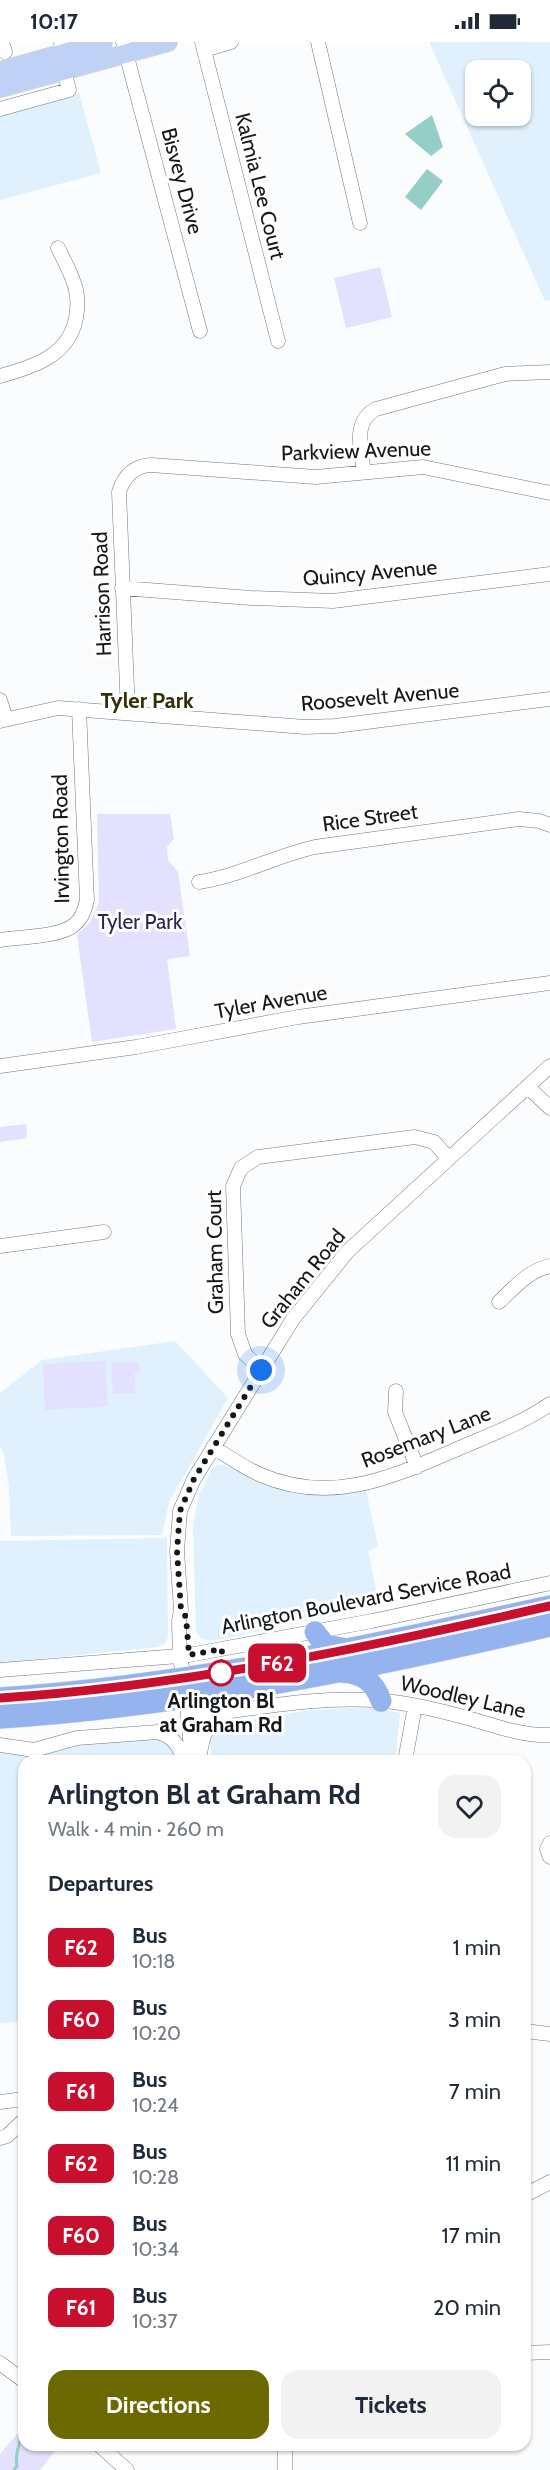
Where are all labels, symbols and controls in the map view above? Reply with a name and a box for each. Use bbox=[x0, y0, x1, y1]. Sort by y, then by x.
text: 10:17 bbox=[30, 8, 78, 35]
map controls bbox=[465, 60, 531, 126]
button: locate bbox=[465, 60, 531, 126]
street label: Kalmia Lee Court bbox=[230, 110, 291, 262]
street label: Bisvey Drive bbox=[156, 125, 209, 237]
street label: Parkview Avenue bbox=[281, 435, 432, 466]
street label: Harrison Road bbox=[87, 531, 116, 657]
street label: Quincy Avenue bbox=[302, 554, 438, 591]
street label: Roosevelt Avenue bbox=[300, 677, 460, 716]
district label: Tyler Park bbox=[100, 687, 194, 714]
street label: Irvington Road bbox=[47, 774, 74, 904]
street label: Rice Street bbox=[321, 798, 419, 837]
park label: Tyler Park bbox=[98, 909, 183, 934]
street label: Tyler Avenue bbox=[213, 979, 329, 1024]
street label: Graham Court bbox=[201, 1190, 228, 1314]
street label: Graham Road bbox=[255, 1224, 350, 1333]
your location bbox=[246, 1355, 276, 1385]
street label: Rosemary Lane bbox=[357, 1400, 494, 1473]
street label: Arlington Boulevard Service Road bbox=[219, 1558, 513, 1639]
line badge: F62 bbox=[242, 1644, 312, 1682]
text: F62 bbox=[260, 1651, 294, 1676]
marker: Arlington Bl at Graham Rd bbox=[208, 1660, 234, 1686]
street label: Woodley Lane bbox=[398, 1670, 528, 1723]
place label: Arlington Bl at Graham Rd bbox=[159, 1688, 283, 1737]
button: heart bbox=[438, 1775, 501, 1838]
text: Arlington Bl at Graham Rd bbox=[48, 1777, 361, 1811]
text: Walk · 4 min · 260 m bbox=[48, 1817, 224, 1841]
text: Departures bbox=[48, 1870, 153, 1897]
text: Bus bbox=[132, 1922, 167, 1949]
text: 1 min bbox=[453, 1934, 501, 1961]
text: F62 bbox=[64, 1935, 98, 1960]
text: 10:18 bbox=[132, 1949, 175, 1973]
text: Bus bbox=[132, 1994, 167, 2021]
text: 3 min bbox=[448, 2006, 501, 2033]
text: F60 bbox=[62, 2007, 100, 2032]
text: 10:20 bbox=[132, 2021, 181, 2045]
text: Bus bbox=[132, 2066, 167, 2093]
text: 7 min bbox=[449, 2078, 501, 2105]
text: F61 bbox=[66, 2079, 96, 2104]
text: 10:24 bbox=[132, 2093, 179, 2117]
text: Bus bbox=[132, 2138, 167, 2165]
text: 11 min bbox=[445, 2150, 501, 2177]
text: F62 bbox=[64, 2151, 98, 2176]
text: 10:28 bbox=[132, 2165, 179, 2189]
text: Bus bbox=[132, 2210, 167, 2237]
text: 17 min bbox=[442, 2222, 501, 2249]
text: F60 bbox=[62, 2223, 100, 2248]
text: 10:34 bbox=[132, 2237, 179, 2261]
text: Bus bbox=[132, 2282, 167, 2309]
text: 20 min bbox=[433, 2294, 501, 2321]
text: F61 bbox=[66, 2295, 96, 2320]
text: 10:37 bbox=[132, 2309, 178, 2333]
button: Directions bbox=[48, 2370, 269, 2439]
button: Tickets bbox=[281, 2370, 501, 2439]

